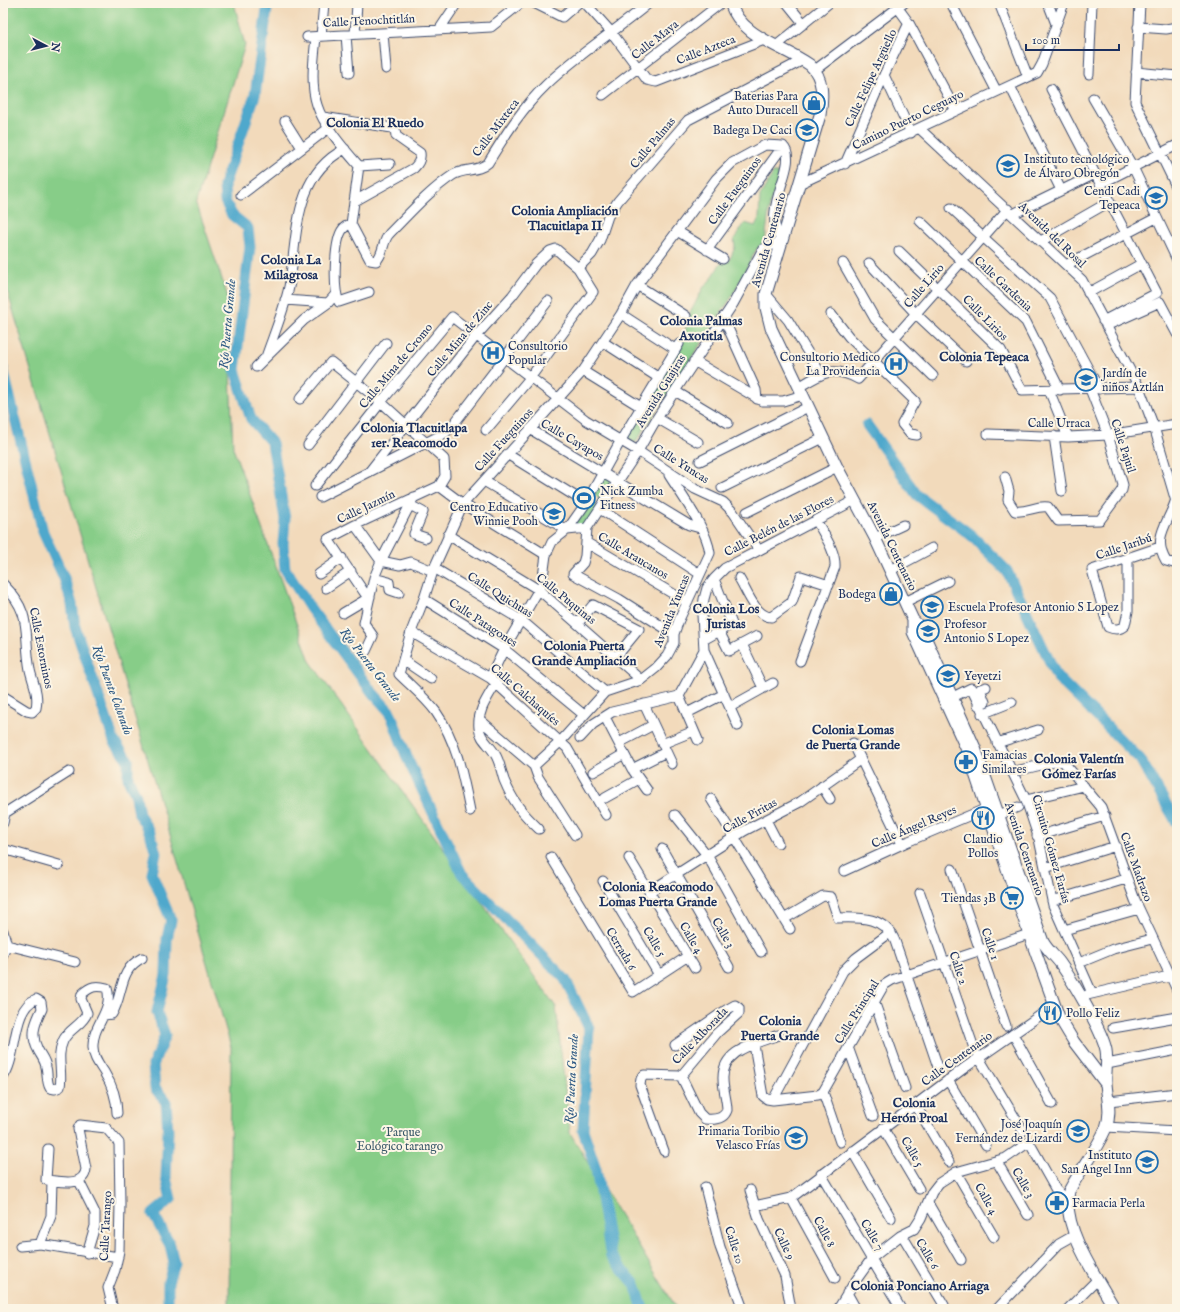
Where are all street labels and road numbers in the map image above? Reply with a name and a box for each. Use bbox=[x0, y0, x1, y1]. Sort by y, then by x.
street label: Calle Tenochtitlán bbox=[323, 11, 416, 31]
street label: Calle Maya bbox=[628, 16, 682, 63]
street label: Calle Felipe Argüello bbox=[842, 26, 901, 130]
street label: Calle Azteca bbox=[674, 32, 738, 68]
street label: Camino Puerto Ceguayo bbox=[850, 86, 967, 153]
street label: Calle Mixteca bbox=[469, 95, 523, 160]
street label: Calle Palmas bbox=[627, 114, 679, 172]
street label: Calle Fueguinos bbox=[705, 154, 765, 228]
street label: Avenida Centenario bbox=[748, 190, 790, 290]
street label: Avenida del Rosal bbox=[1014, 198, 1090, 272]
street label: Calle Gardenia bbox=[971, 253, 1036, 315]
street label: Calle Lirio bbox=[901, 260, 948, 311]
street label: Calle Lirios bbox=[959, 292, 1011, 344]
street label: Calle Mina de Zinc bbox=[424, 298, 496, 380]
street label: Calle Mina de Cromo bbox=[356, 320, 436, 412]
street label: Avenida Guajiras bbox=[632, 352, 689, 431]
street label: Calle Fueguinos bbox=[471, 405, 537, 475]
street label: Calle Cayapos bbox=[537, 416, 606, 465]
street label: Calle Urraca bbox=[1028, 416, 1091, 431]
street label: Calle Pajuil bbox=[1107, 417, 1139, 476]
street label: Calle Yuncas bbox=[650, 441, 712, 487]
street label: Calle Jazmín bbox=[335, 486, 398, 528]
street label: Calle Belén de las Flores bbox=[722, 492, 836, 560]
street label: Avenida Centenario bbox=[863, 498, 920, 594]
street label: Calle Araucanos bbox=[595, 529, 671, 583]
street label: Calle Jaribú bbox=[1094, 530, 1154, 565]
street label: Calle Quichuas bbox=[464, 569, 536, 621]
street label: Calle Puquinas bbox=[532, 570, 599, 628]
street label: Avenida Yuncas bbox=[650, 572, 693, 651]
street label: Calle Patagones bbox=[446, 595, 520, 651]
street label: Calle Estorninos bbox=[26, 606, 56, 690]
street label: Calle Calchaquíes bbox=[487, 661, 563, 730]
street label: Circuito Gómez Farías bbox=[1028, 793, 1074, 905]
street label: Calle Piritas bbox=[720, 795, 780, 837]
street label: Avenida Centenario bbox=[1001, 799, 1047, 898]
street label: Calle Ángel Reyes bbox=[869, 801, 959, 852]
street label: Calle Madrazo bbox=[1116, 830, 1156, 904]
street label: Calle 3 bbox=[708, 915, 738, 951]
street label: Calle 4 bbox=[676, 919, 706, 957]
street label: Calle 5 bbox=[639, 924, 669, 960]
street label: Cerrada 6 bbox=[602, 925, 640, 974]
street label: Calle 1 bbox=[978, 926, 1002, 962]
street label: Calle 2 bbox=[945, 949, 971, 987]
street label: Calle Principal bbox=[831, 977, 884, 1047]
street label: Calle Alborada bbox=[669, 1004, 732, 1068]
street label: Calle Centenario bbox=[919, 1028, 996, 1090]
street label: Calle 5 bbox=[897, 1134, 927, 1170]
street label: Calle 3 bbox=[1008, 1165, 1038, 1201]
street label: Calle 4 bbox=[971, 1180, 1001, 1218]
street label: Calle Tarango bbox=[97, 1190, 115, 1262]
street label: Calle 8 bbox=[810, 1214, 839, 1250]
street label: Calle 7 bbox=[857, 1217, 887, 1253]
street label: Calle 10 bbox=[721, 1224, 747, 1266]
street label: Calle 9 bbox=[770, 1226, 798, 1262]
street label: Calle 6 bbox=[912, 1236, 943, 1273]

